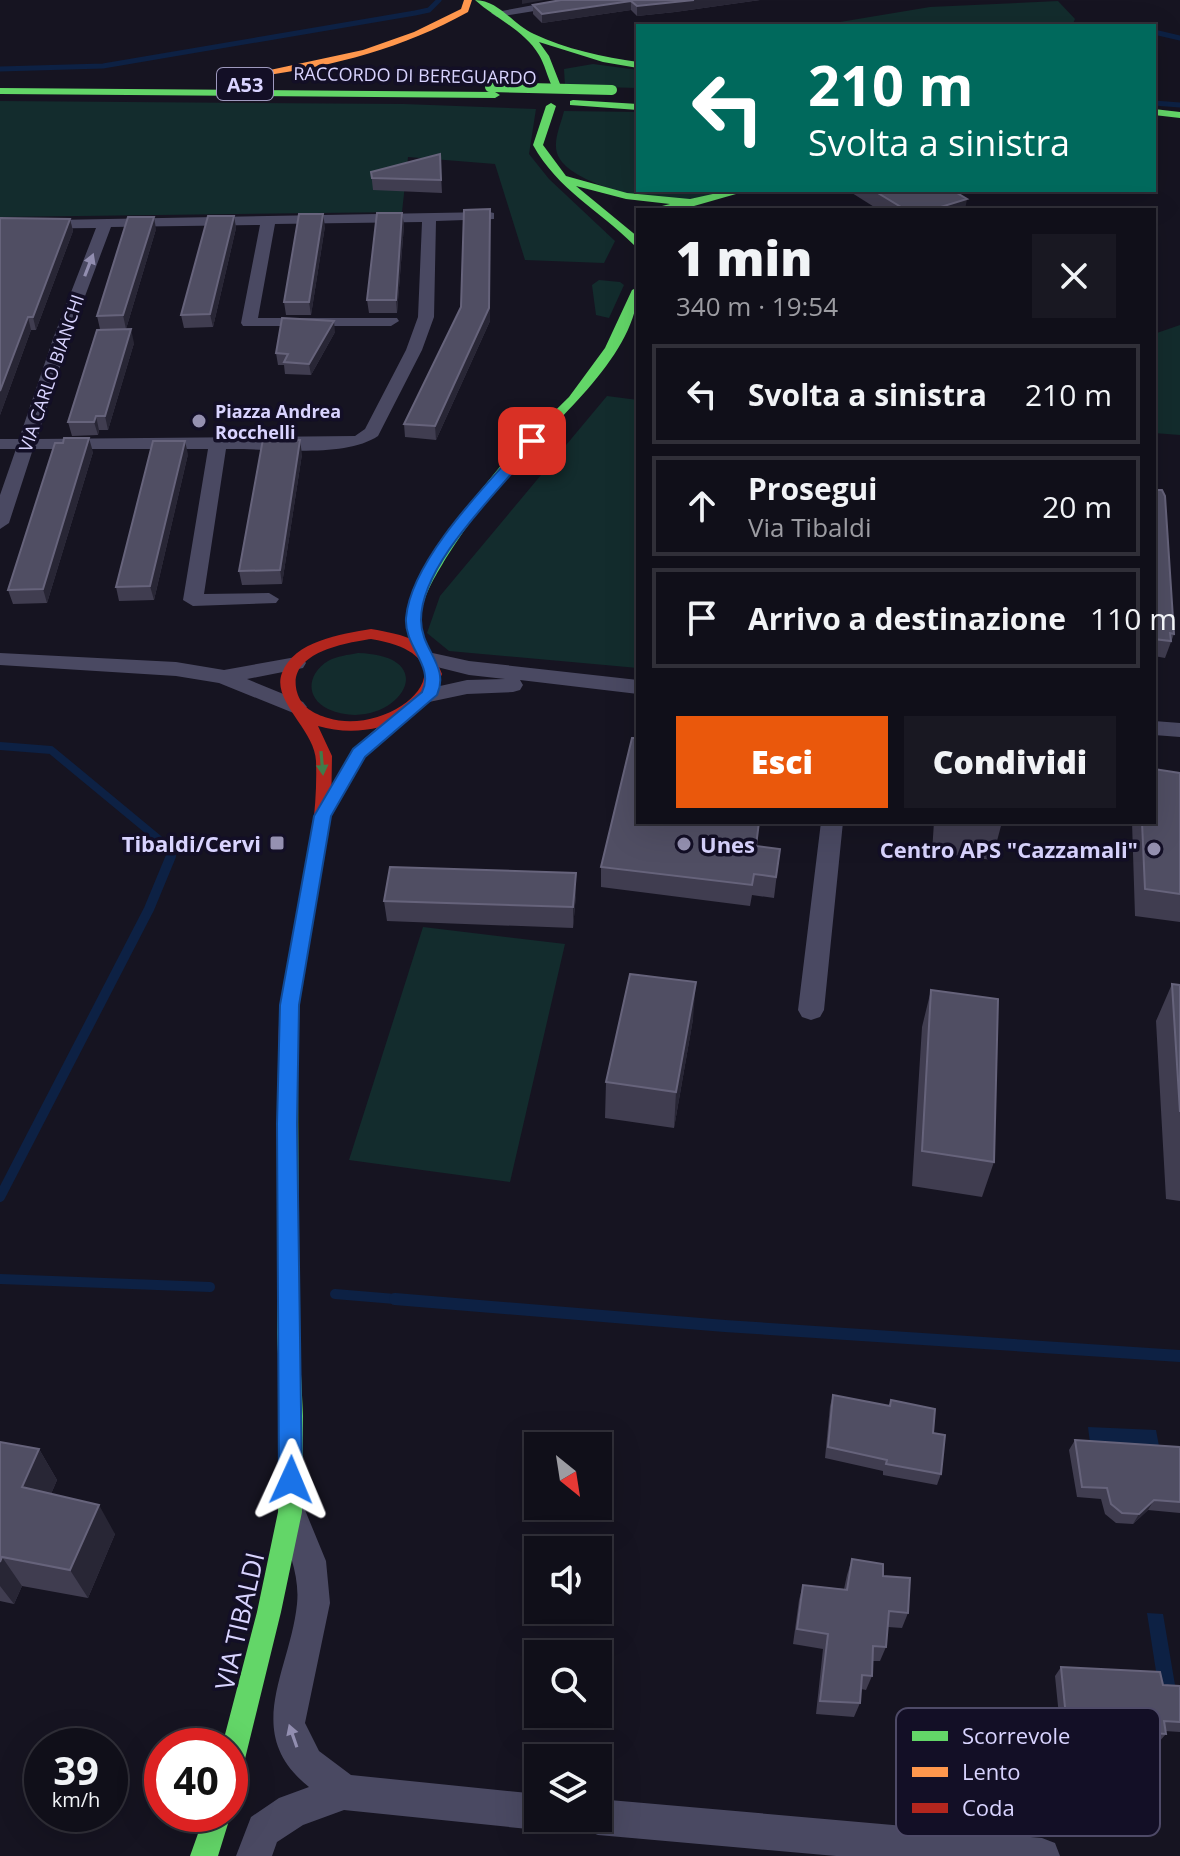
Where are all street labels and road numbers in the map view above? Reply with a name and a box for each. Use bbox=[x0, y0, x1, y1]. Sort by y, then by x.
street label: RACCORDO DI BEREGUARDO bbox=[293, 61, 537, 89]
road number: A53 bbox=[217, 68, 273, 100]
street label: VIA CARLO BIANCHI bbox=[13, 291, 89, 455]
street label: VIA TIBALDI bbox=[206, 1549, 272, 1693]

